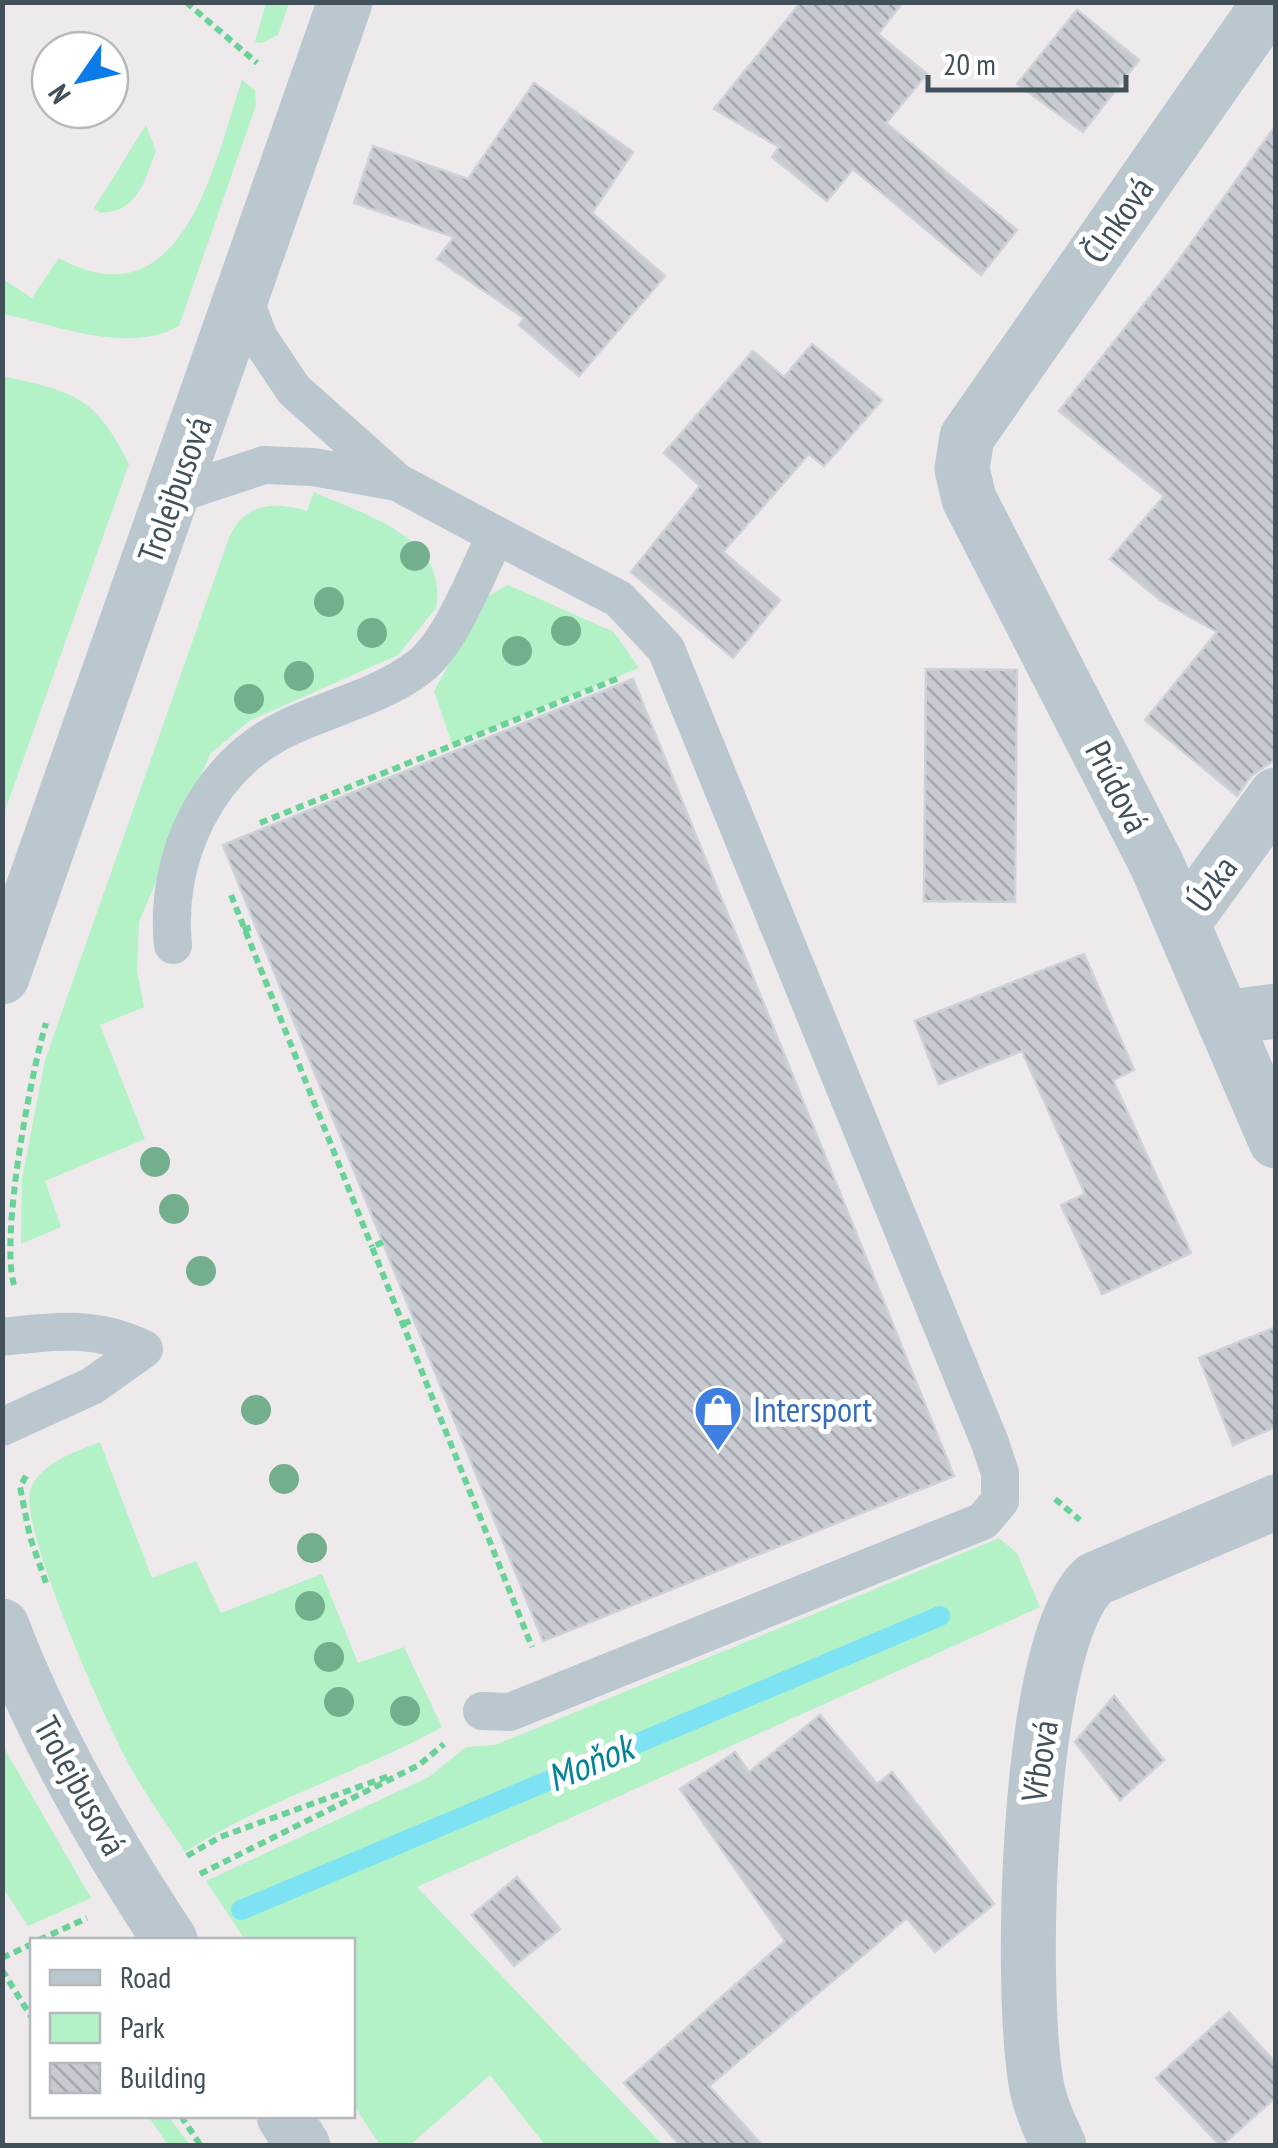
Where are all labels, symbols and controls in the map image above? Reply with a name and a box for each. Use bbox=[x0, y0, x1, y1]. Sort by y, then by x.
north arrow bbox=[30, 30, 130, 130]
scale bar bbox=[928, 30, 1126, 92]
text: 20 m bbox=[943, 44, 996, 83]
text: N bbox=[39, 78, 78, 111]
street label: Člnková bbox=[1071, 167, 1163, 272]
street label: Trolejbusová bbox=[126, 410, 222, 569]
street label: Prúdová bbox=[1075, 733, 1160, 840]
street label: Úzka bbox=[1175, 846, 1247, 921]
shop icon: Intersport bbox=[692, 1384, 744, 1452]
place label: Intersport bbox=[753, 1386, 873, 1432]
street label: Trolejbusová bbox=[24, 1708, 138, 1863]
street label: Vŕbová bbox=[1010, 1717, 1068, 1806]
water label: Moňok bbox=[539, 1720, 644, 1801]
legend bbox=[30, 1938, 355, 2118]
text: Road bbox=[120, 1957, 171, 1996]
text: Park bbox=[120, 2007, 165, 2046]
text: Building bbox=[120, 2057, 206, 2096]

